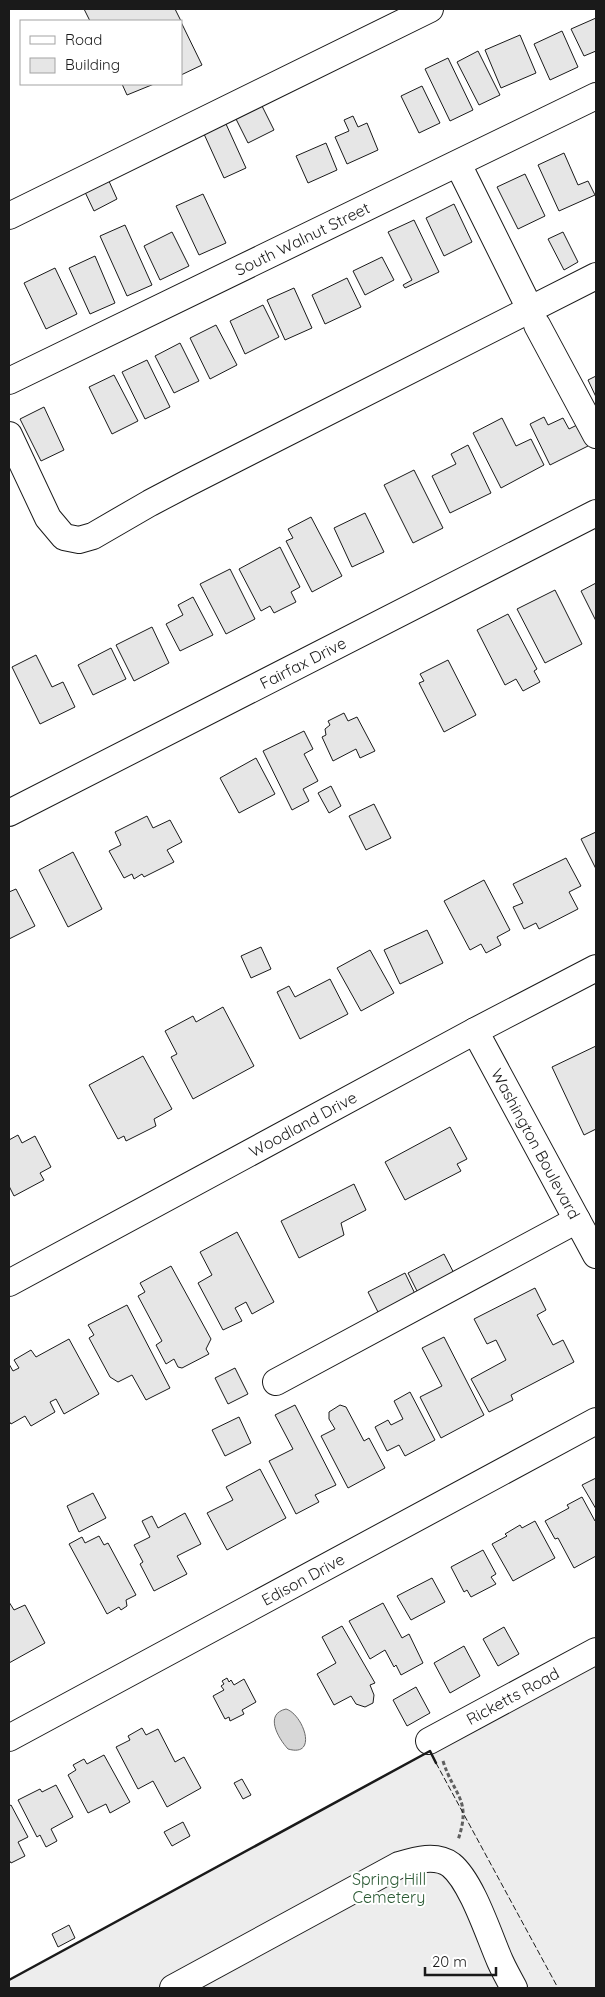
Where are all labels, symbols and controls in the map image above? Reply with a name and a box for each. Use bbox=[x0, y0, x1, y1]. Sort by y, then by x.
legend bbox=[20, 20, 182, 85]
text: Road bbox=[65, 30, 102, 49]
text: Building bbox=[65, 55, 120, 74]
street label: South Walnut Street bbox=[232, 197, 373, 280]
street label: Fairfax Drive bbox=[256, 632, 349, 693]
street label: Washington Boulevard bbox=[487, 1065, 585, 1222]
street label: Woodland Drive bbox=[245, 1087, 360, 1161]
street label: Edison Drive bbox=[258, 1549, 348, 1610]
street label: Ricketts Road bbox=[463, 1663, 563, 1729]
park label: Spring Hill Cemetery bbox=[352, 1869, 426, 1907]
scale bar bbox=[425, 1944, 496, 1976]
text: 20 m bbox=[432, 1952, 467, 1971]

